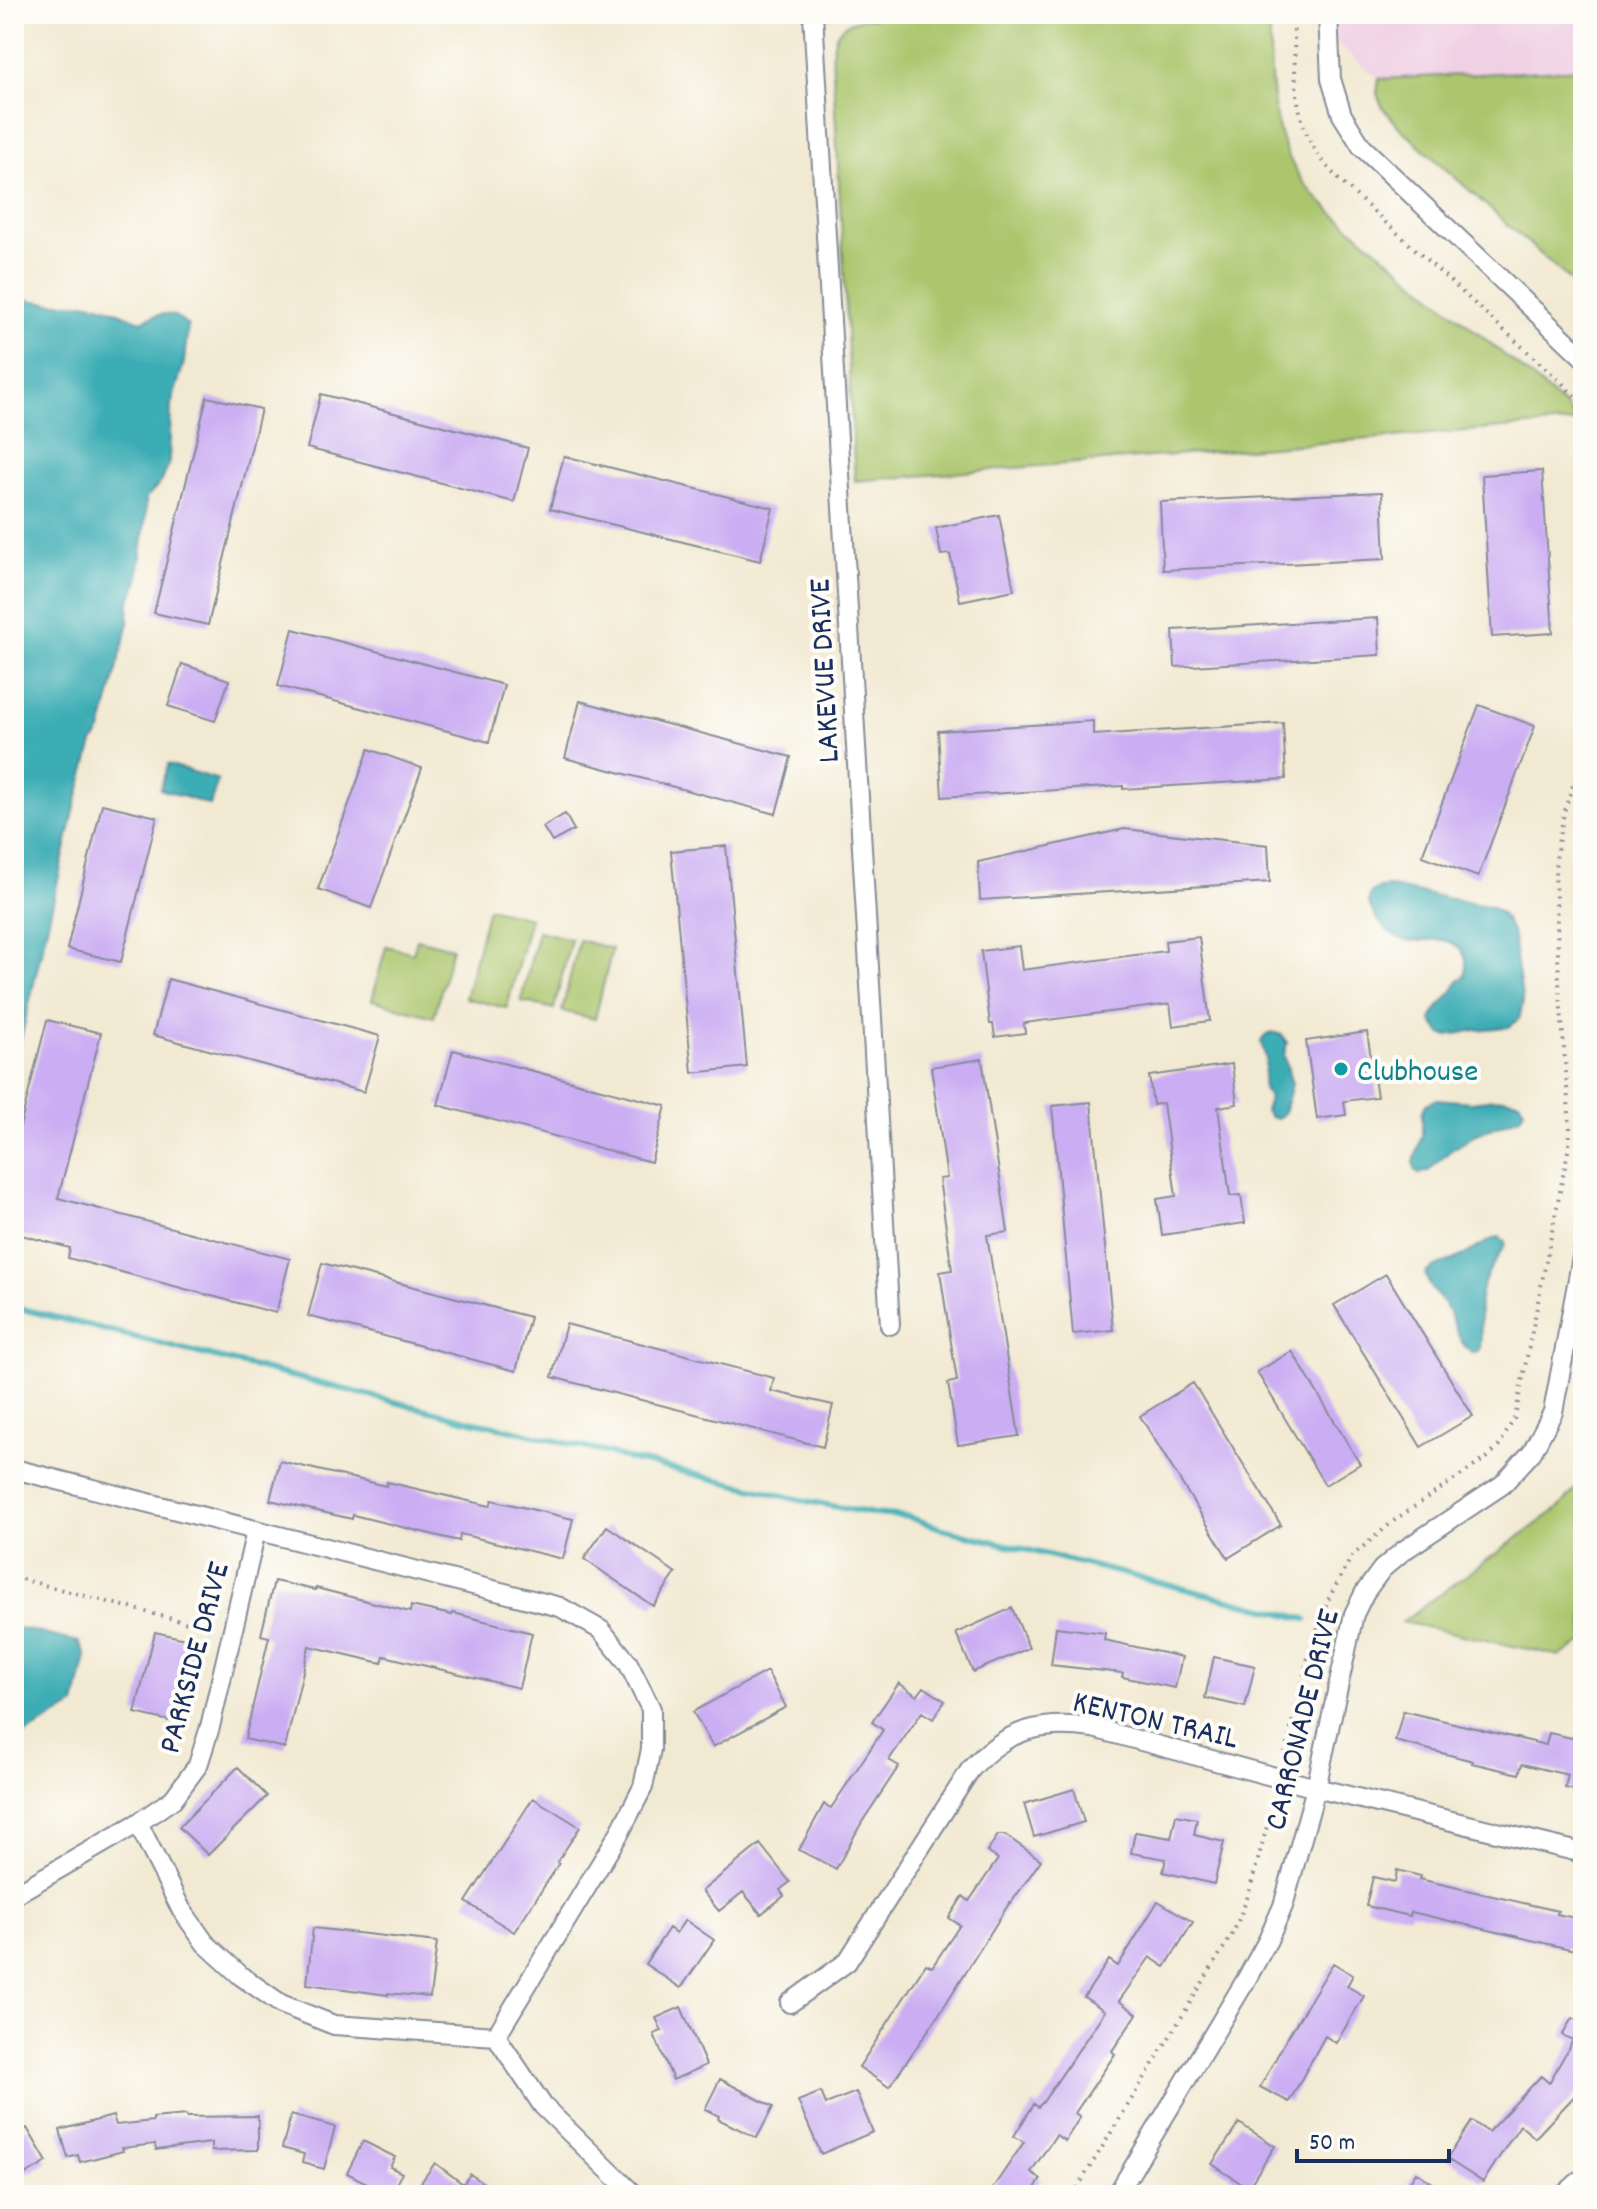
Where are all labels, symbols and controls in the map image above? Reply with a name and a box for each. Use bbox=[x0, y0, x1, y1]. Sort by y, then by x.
street label: LAKEVUE DRIVE bbox=[799, 577, 855, 764]
place label: Clubhouse bbox=[1357, 1051, 1478, 1097]
marker: Clubhouse bbox=[1332, 1060, 1350, 1078]
street label: PARKSIDE DRIVE bbox=[149, 1557, 245, 1759]
street label: CARRONADE DRIVE bbox=[1255, 1604, 1355, 1836]
street label: KENTON TRAIL bbox=[1068, 1682, 1242, 1764]
scale bar bbox=[1297, 2113, 1449, 2163]
text: 50 m bbox=[1309, 2127, 1355, 2161]

